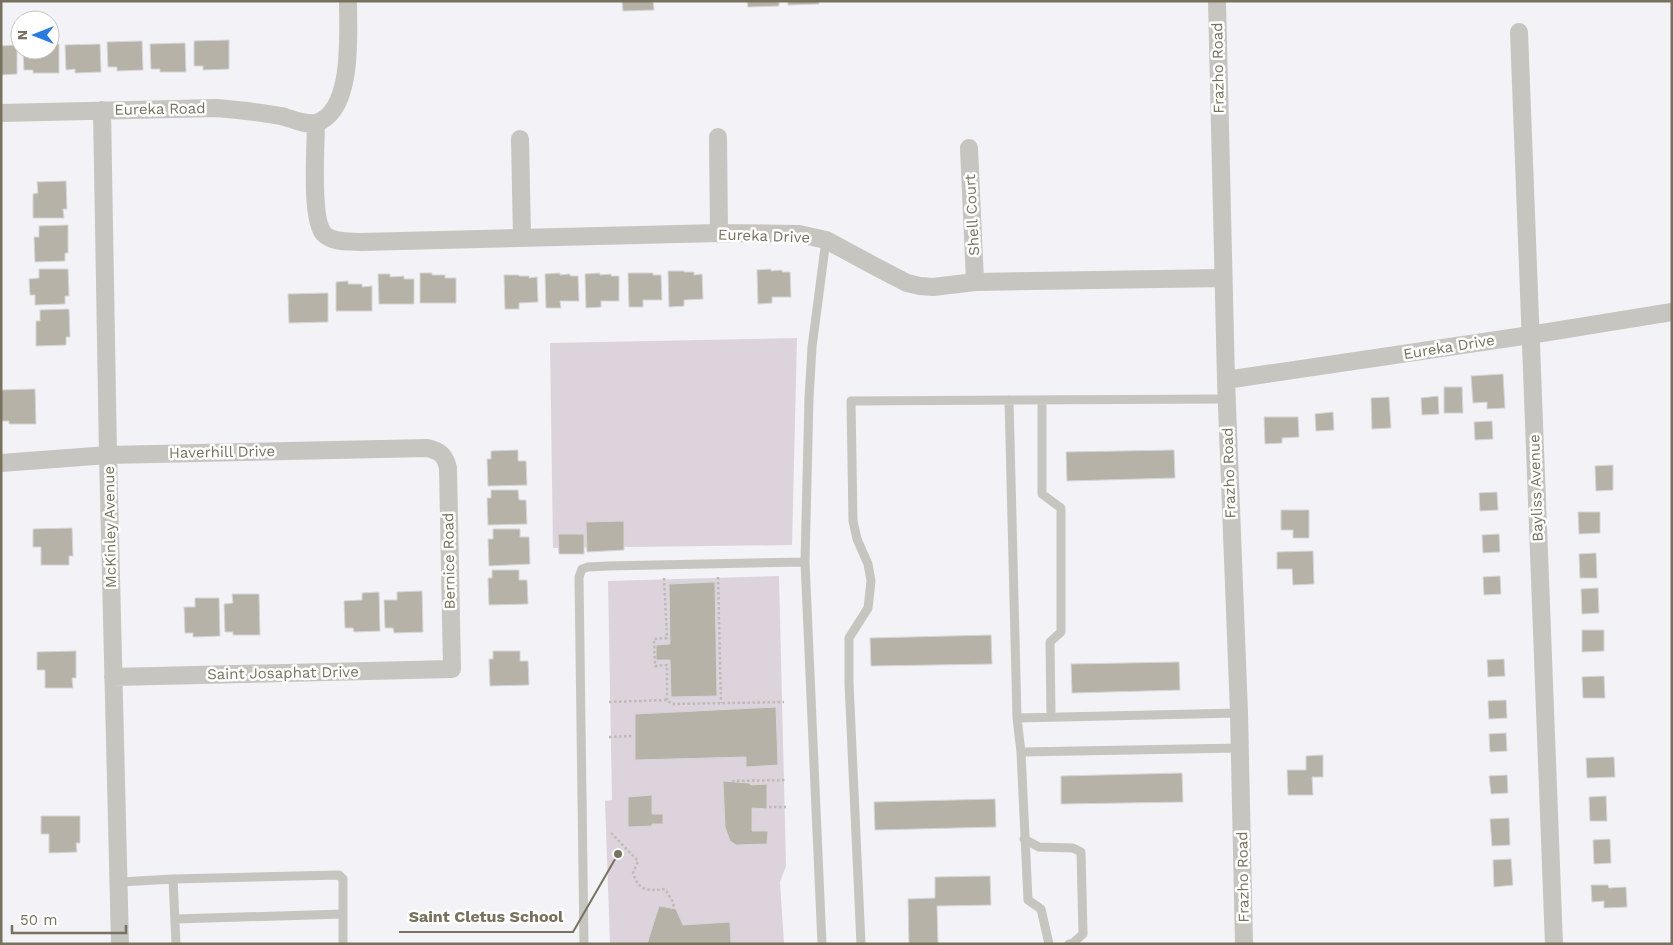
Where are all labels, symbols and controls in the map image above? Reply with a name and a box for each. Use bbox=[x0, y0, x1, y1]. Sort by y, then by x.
north arrow bbox=[10, 10, 60, 60]
street label: Frazho Road bbox=[1208, 22, 1228, 114]
text: N bbox=[14, 30, 30, 40]
street label: Eureka Road bbox=[114, 99, 206, 119]
street label: Shell Court bbox=[961, 173, 983, 256]
street label: Eureka Drive bbox=[718, 225, 810, 247]
street label: Eureka Drive bbox=[1402, 331, 1496, 363]
street label: Frazho Road bbox=[1218, 427, 1240, 519]
street label: Bayliss Avenue bbox=[1525, 434, 1547, 542]
street label: Haverhill Drive bbox=[169, 442, 275, 462]
street label: McKinley Avenue bbox=[100, 466, 120, 588]
street label: Bernice Road bbox=[439, 513, 459, 609]
street label: Saint Josaphat Drive bbox=[207, 663, 359, 683]
street label: Frazho Road bbox=[1233, 831, 1253, 923]
callout: Saint Cletus School bbox=[399, 901, 573, 932]
scale bar bbox=[12, 902, 126, 934]
text: Saint Cletus School bbox=[409, 907, 564, 926]
text: 50 m bbox=[20, 911, 57, 929]

